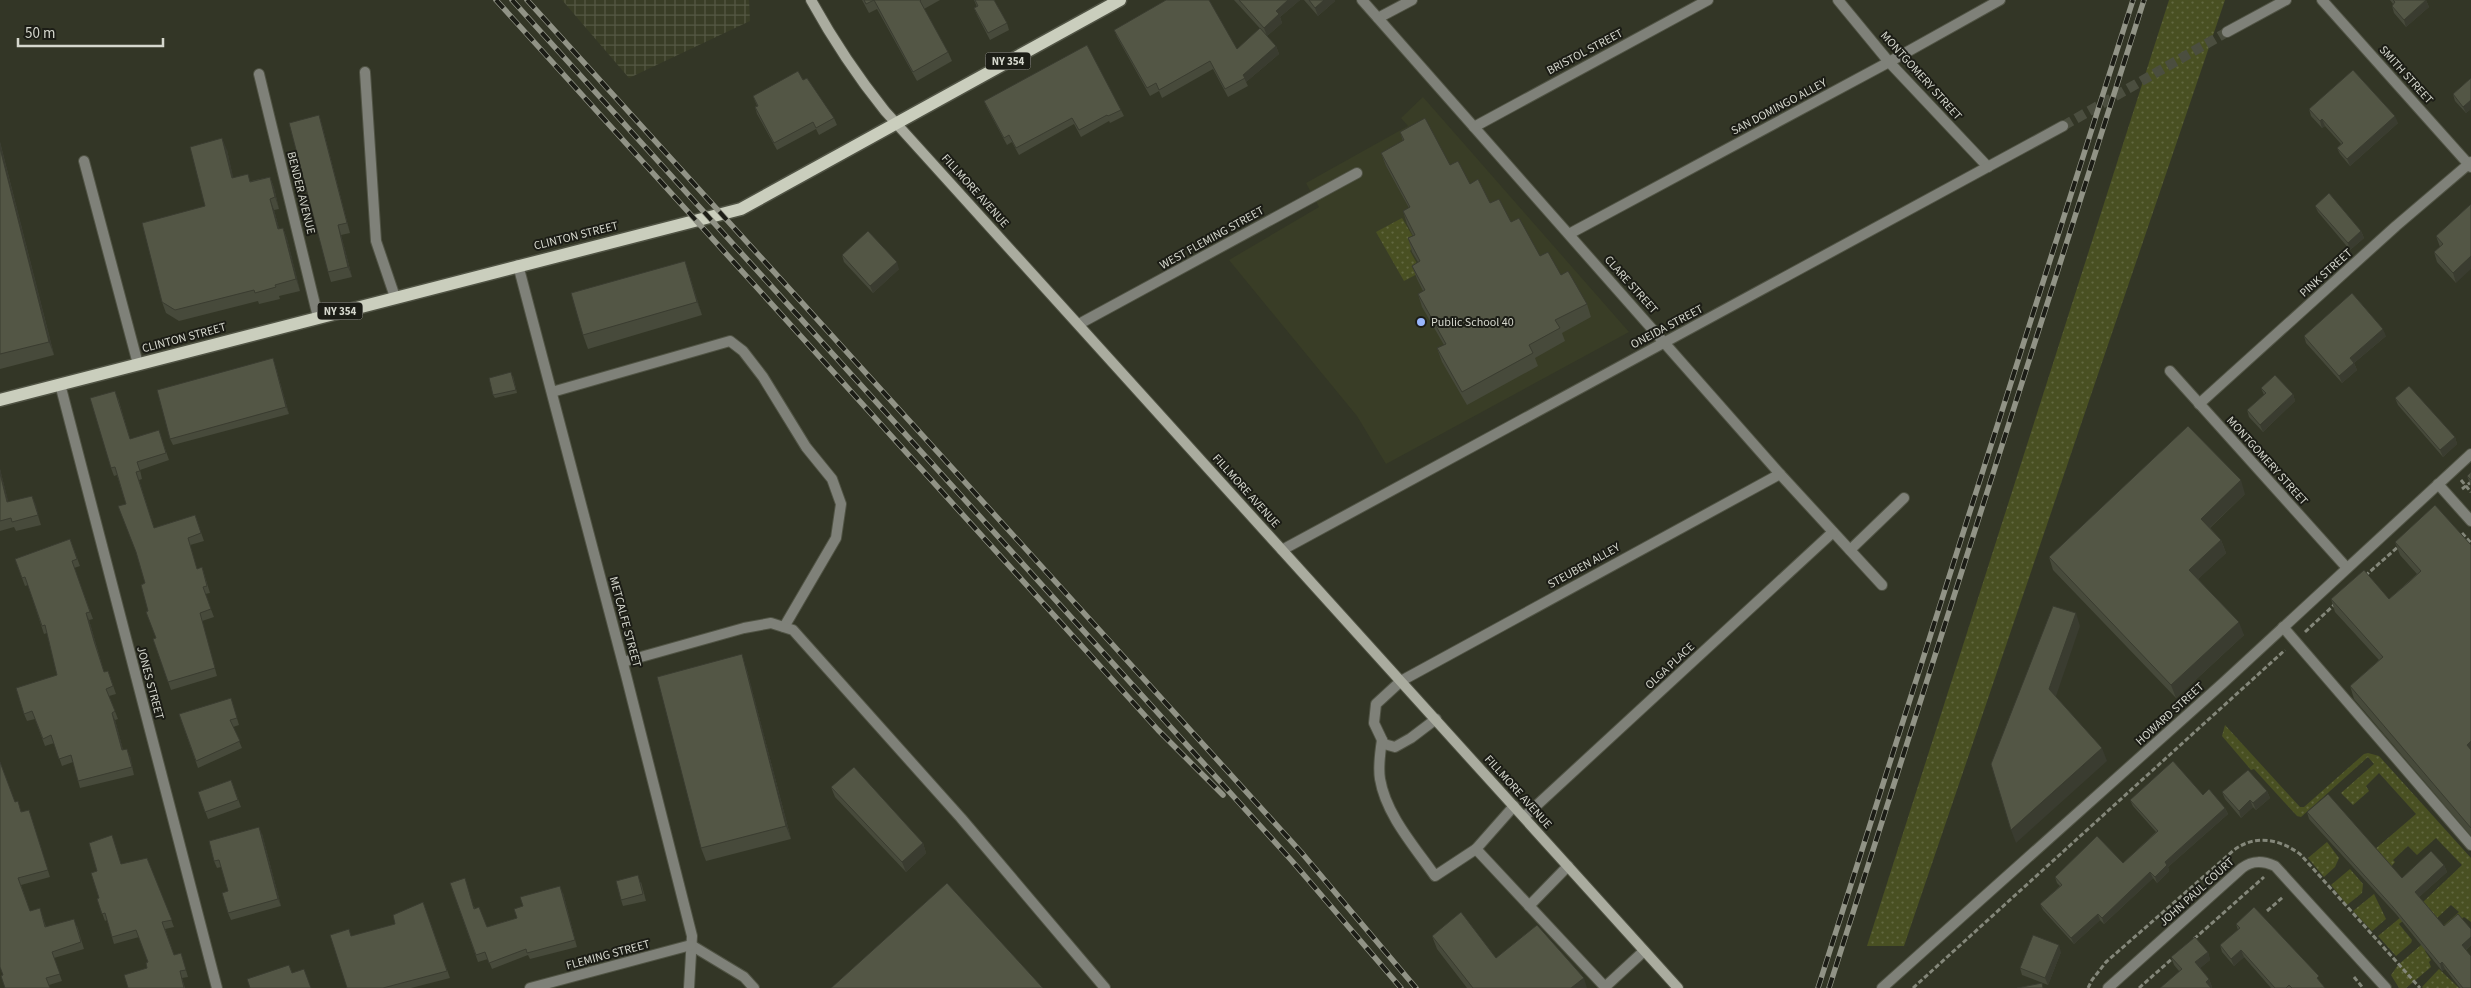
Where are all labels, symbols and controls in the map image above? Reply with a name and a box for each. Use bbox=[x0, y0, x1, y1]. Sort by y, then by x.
scale bar bbox=[18, 15, 162, 47]
text: 50 m bbox=[25, 23, 55, 44]
street label: BRISTOL STREET bbox=[1544, 24, 1627, 79]
street label: MONTGOMERY STREET bbox=[1876, 28, 1966, 125]
street label: SMITH STREET bbox=[2375, 42, 2437, 108]
road number: NY 354 bbox=[986, 52, 1030, 70]
street label: SAN DOMINGO ALLEY bbox=[1728, 74, 1830, 139]
street label: BENDER AVENUE bbox=[282, 150, 320, 236]
street label: FILLMORE AVENUE bbox=[937, 151, 1013, 231]
street label: WEST FLEMING STREET bbox=[1157, 202, 1268, 274]
street label: CLINTON STREET bbox=[532, 217, 621, 255]
street label: PINK STREET bbox=[2296, 244, 2356, 301]
street label: CLARE STREET bbox=[1600, 252, 1662, 318]
street label: ONEIDA STREET bbox=[1628, 300, 1707, 353]
road number: NY 354 bbox=[318, 302, 362, 320]
place label: Public School 40 bbox=[1431, 314, 1514, 331]
marker: Public School 40 bbox=[1415, 316, 1427, 328]
street label: CLINTON STREET bbox=[140, 318, 228, 357]
street label: MONTGOMERY STREET bbox=[2222, 413, 2312, 510]
street label: FILLMORE AVENUE bbox=[1208, 451, 1284, 531]
street label: STEUBEN ALLEY bbox=[1545, 539, 1624, 593]
street label: METCALFE STREET bbox=[605, 575, 645, 670]
street label: OLGA PLACE bbox=[1642, 639, 1698, 693]
street label: JONES STREET bbox=[132, 645, 168, 722]
street label: HOWARD STREET bbox=[2132, 678, 2208, 749]
street label: FILLMORE AVENUE bbox=[1480, 752, 1556, 832]
street label: JOHN PAUL COURT bbox=[2156, 853, 2239, 930]
street label: FLEMING STREET bbox=[564, 936, 652, 974]

